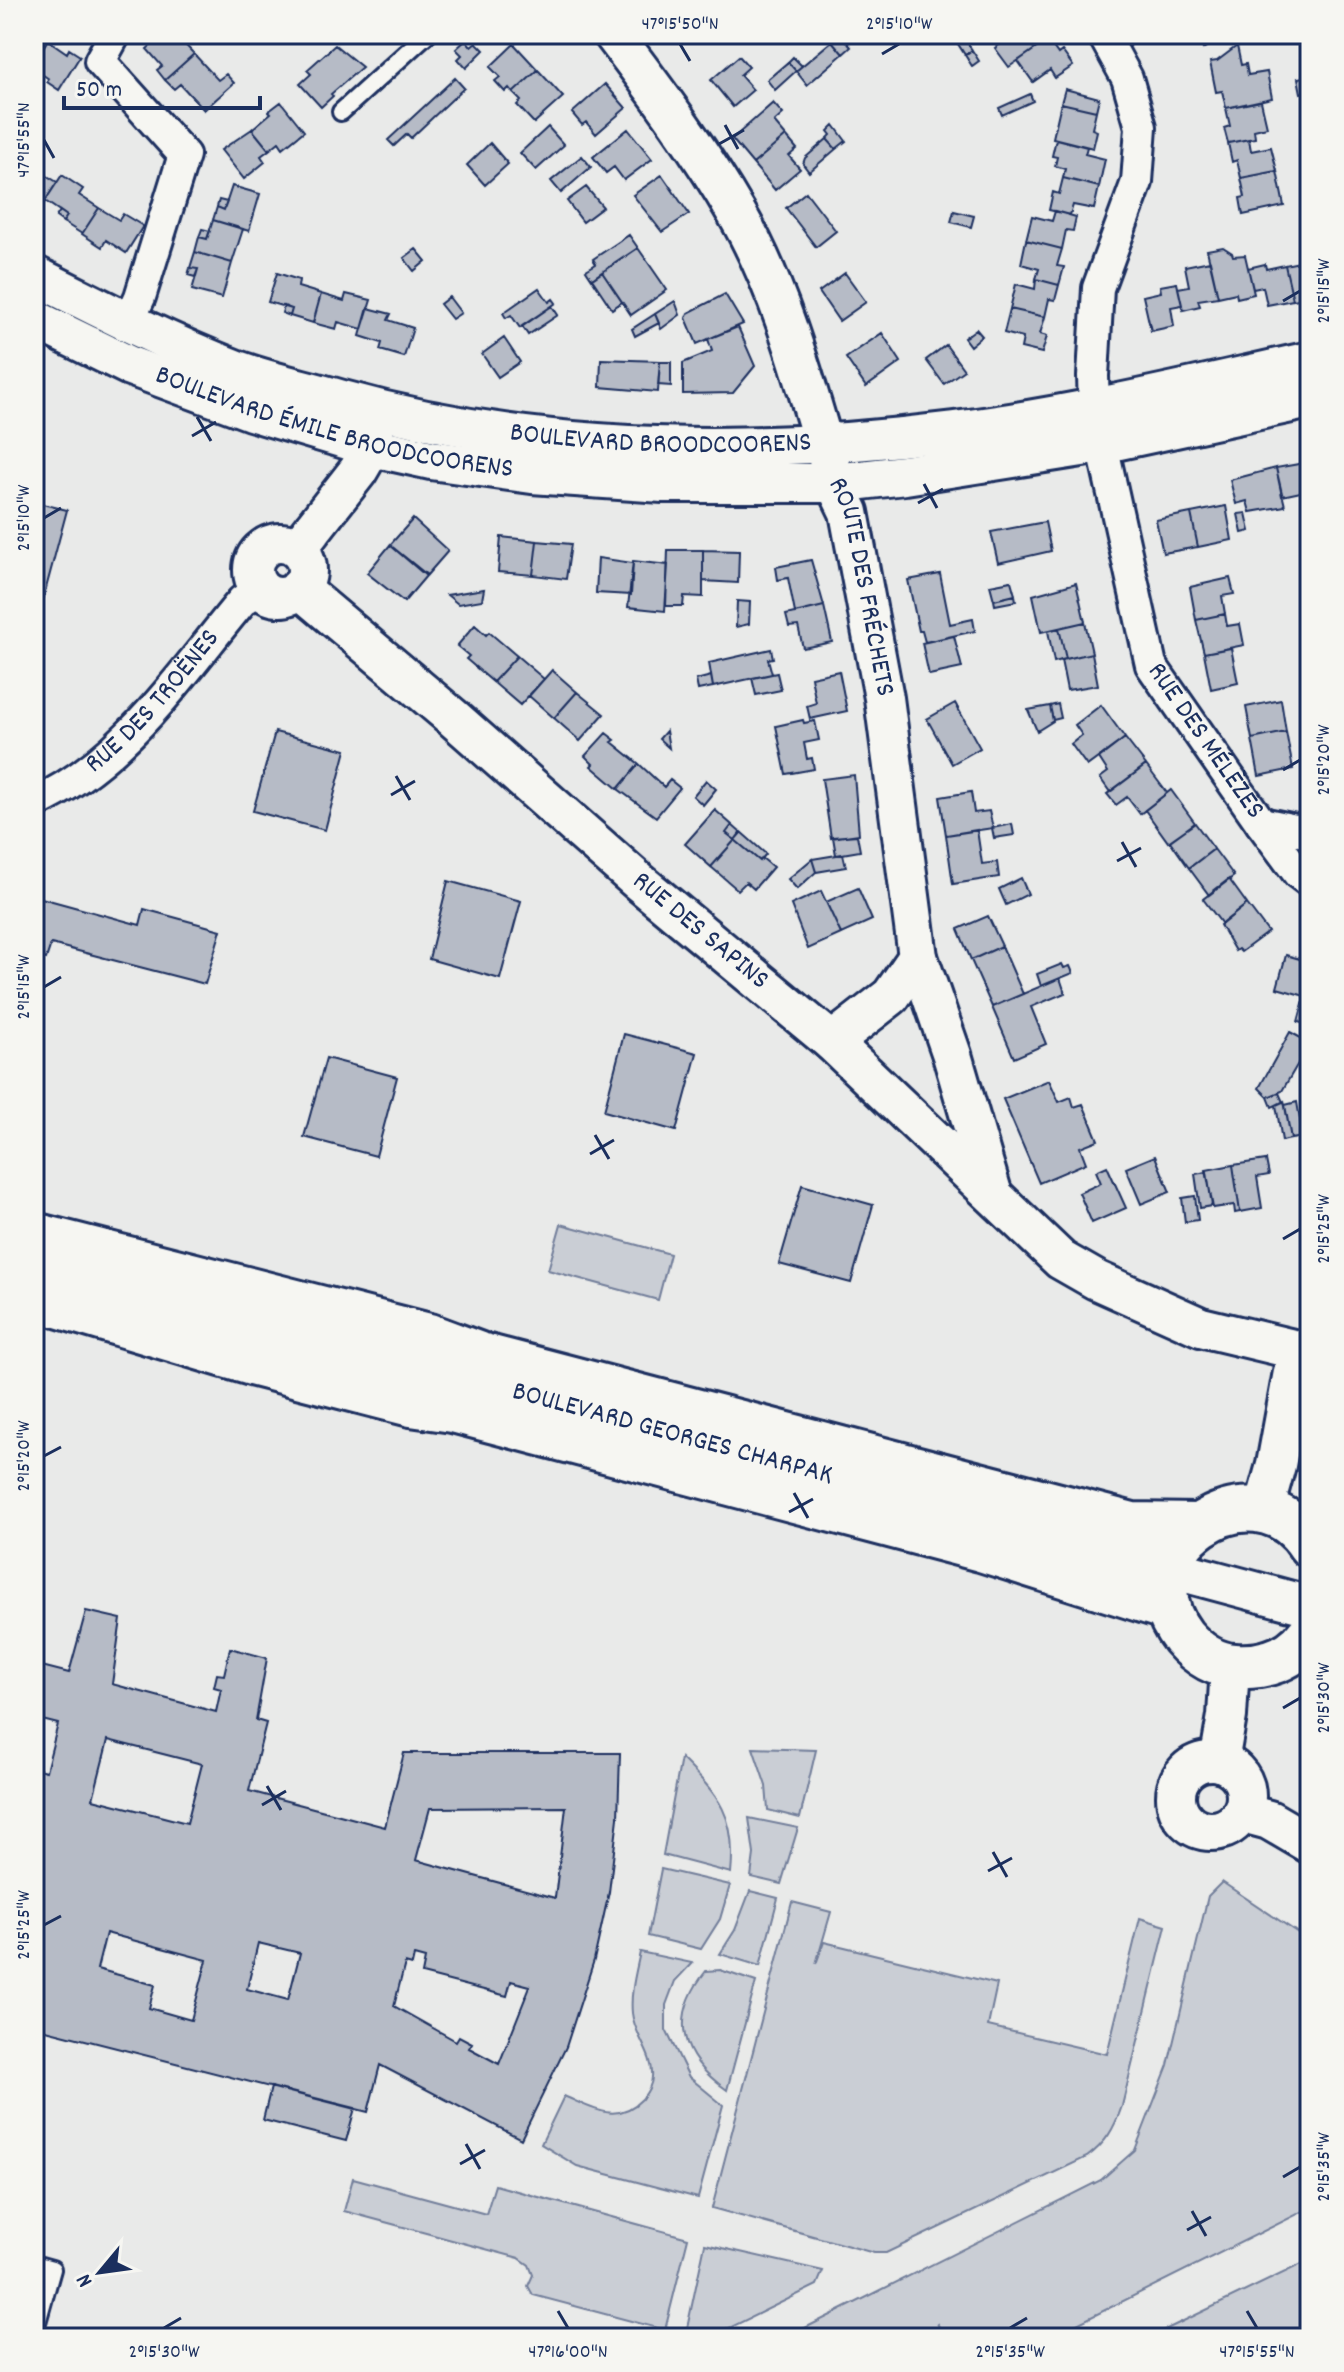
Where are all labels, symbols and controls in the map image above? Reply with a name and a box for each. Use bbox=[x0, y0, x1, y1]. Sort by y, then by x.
text: 47°15'50"N bbox=[641, 11, 719, 39]
text: 2°15'10"W bbox=[866, 11, 933, 39]
scale bar bbox=[64, 60, 260, 110]
text: 50 m bbox=[76, 74, 122, 108]
text: 47°15'55"N bbox=[11, 102, 39, 178]
text: 2°15'15"W bbox=[1311, 258, 1339, 323]
street label: BOULEVARD ÉMILE BROODCOORENS bbox=[149, 357, 516, 491]
street label: BOULEVARD BROODCOORENS bbox=[507, 414, 813, 467]
street label: ROUTE DES FRÉCHETS bbox=[816, 471, 903, 700]
text: 2°15'10"W bbox=[11, 484, 39, 551]
street label: RUE DES TROËNES bbox=[78, 621, 231, 785]
street label: RUE DES MÉLÈZES bbox=[1136, 655, 1273, 828]
text: 2°15'20"W bbox=[1311, 724, 1339, 795]
street label: RUE DES SAPINS bbox=[622, 863, 777, 1001]
text: 2°15'15"W bbox=[11, 954, 39, 1019]
text: 2°15'25"W bbox=[1311, 1194, 1339, 1264]
street label: BOULEVARD GEORGES CHARPAK bbox=[507, 1373, 837, 1497]
text: 2°15'20"W bbox=[11, 1420, 39, 1491]
text: 2°15'30"W bbox=[1311, 1662, 1339, 1734]
text: 2°15'25"W bbox=[11, 1890, 39, 1960]
text: 2°15'35"W bbox=[1311, 2132, 1339, 2202]
north arrow bbox=[60, 2232, 140, 2312]
text: N bbox=[69, 2268, 102, 2292]
text: 2°15'30"W bbox=[128, 2339, 200, 2367]
text: 47°16'00"N bbox=[528, 2339, 608, 2367]
text: 2°15'35"W bbox=[975, 2339, 1045, 2367]
text: 47°15'55"N bbox=[1219, 2339, 1295, 2367]

